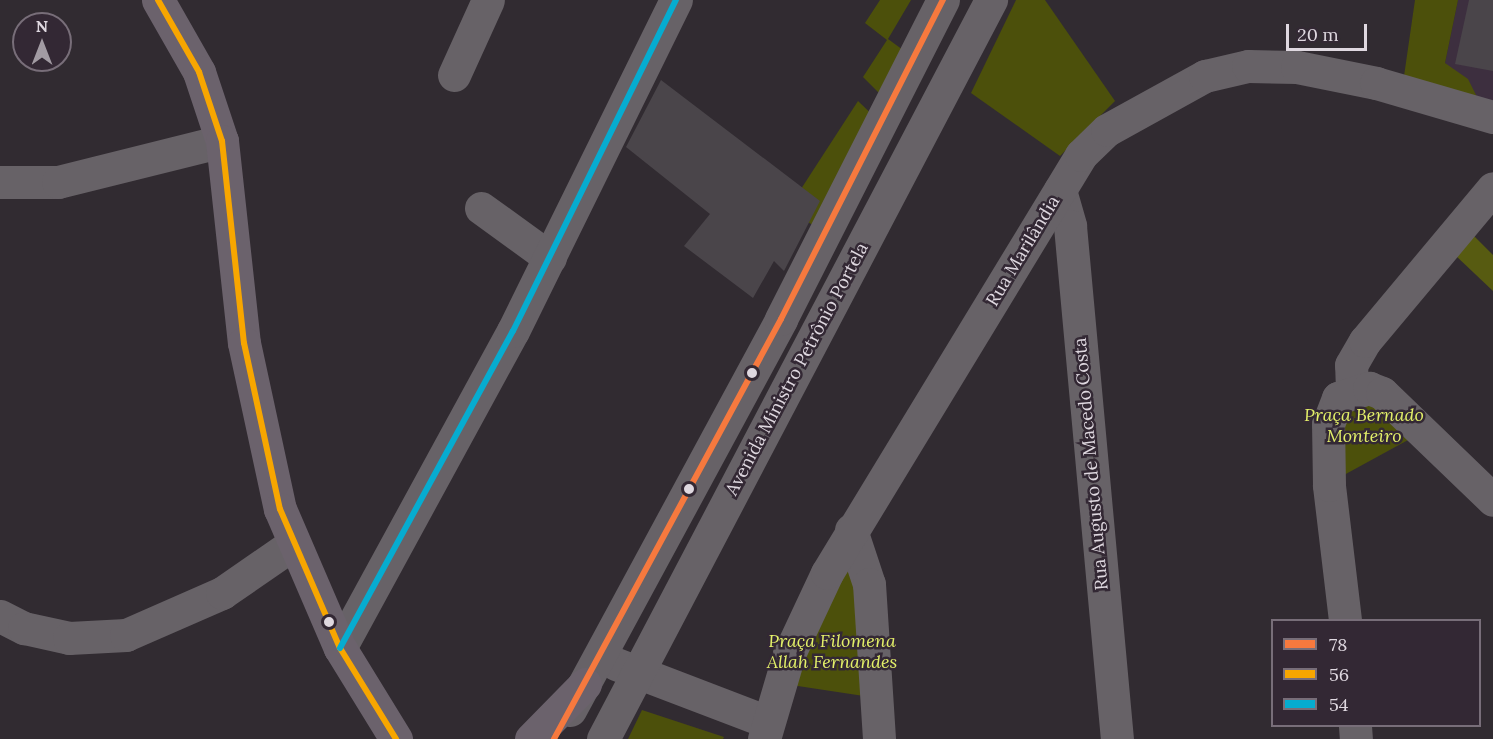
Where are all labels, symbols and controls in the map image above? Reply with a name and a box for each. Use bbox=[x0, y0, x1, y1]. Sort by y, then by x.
north arrow bbox=[12, 12, 72, 72]
scale bar bbox=[1289, 12, 1370, 50]
text: N bbox=[36, 16, 48, 36]
text: 20 m bbox=[1297, 23, 1339, 46]
street label: Rua Marilândia bbox=[982, 192, 1064, 310]
street label: Avenida Ministro Petrônio Portela bbox=[721, 239, 873, 499]
street label: Rua Augusto de Macedo Costa bbox=[1069, 337, 1113, 591]
unlabelled marker bbox=[746, 367, 758, 379]
park label: Praça Bernado Monteiro bbox=[1304, 405, 1424, 448]
unlabelled marker bbox=[683, 483, 695, 495]
unlabelled marker bbox=[323, 616, 335, 628]
legend bbox=[1271, 619, 1481, 727]
park label: Praça Filomena Allah Fernandes bbox=[767, 631, 897, 674]
text: 78 bbox=[1329, 633, 1347, 656]
text: 56 bbox=[1329, 663, 1349, 686]
text: 54 bbox=[1329, 693, 1349, 716]

